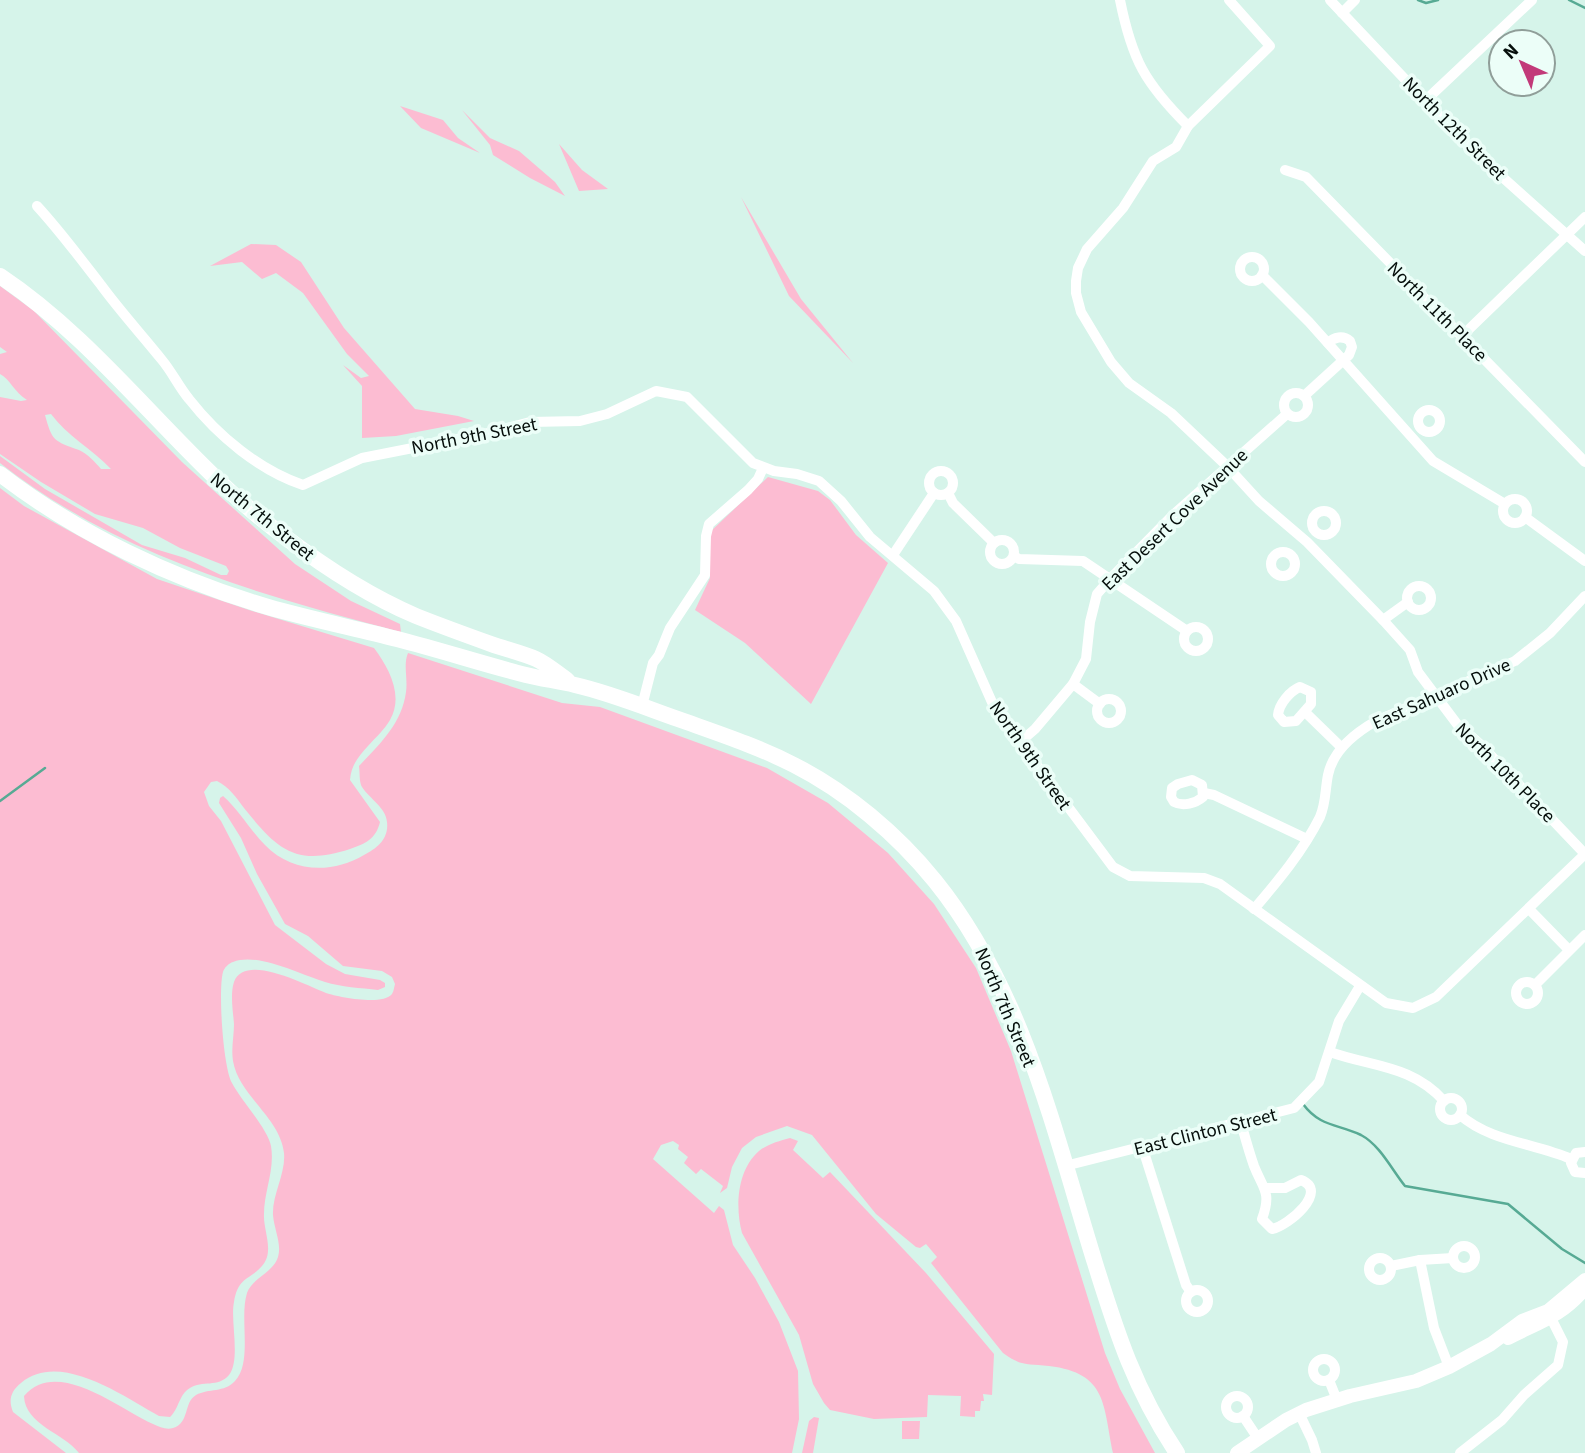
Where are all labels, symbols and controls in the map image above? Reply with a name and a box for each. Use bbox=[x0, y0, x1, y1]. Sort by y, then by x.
north arrow bbox=[1487, 28, 1557, 98]
text: N bbox=[1497, 38, 1525, 66]
street label: North 12th Street bbox=[1396, 71, 1512, 187]
street label: North 11th Place bbox=[1381, 256, 1493, 368]
street label: North 9th Street bbox=[409, 411, 540, 462]
street label: East Desert Cove Avenue bbox=[1096, 443, 1254, 597]
street label: North 7th Street bbox=[204, 467, 320, 568]
street label: East Sahuaro Drive bbox=[1368, 652, 1515, 737]
street label: North 9th Street bbox=[982, 696, 1078, 816]
street label: North 10th Place bbox=[1449, 717, 1561, 829]
street label: North 7th Street bbox=[967, 944, 1042, 1072]
street label: East Clinton Street bbox=[1131, 1102, 1280, 1163]

